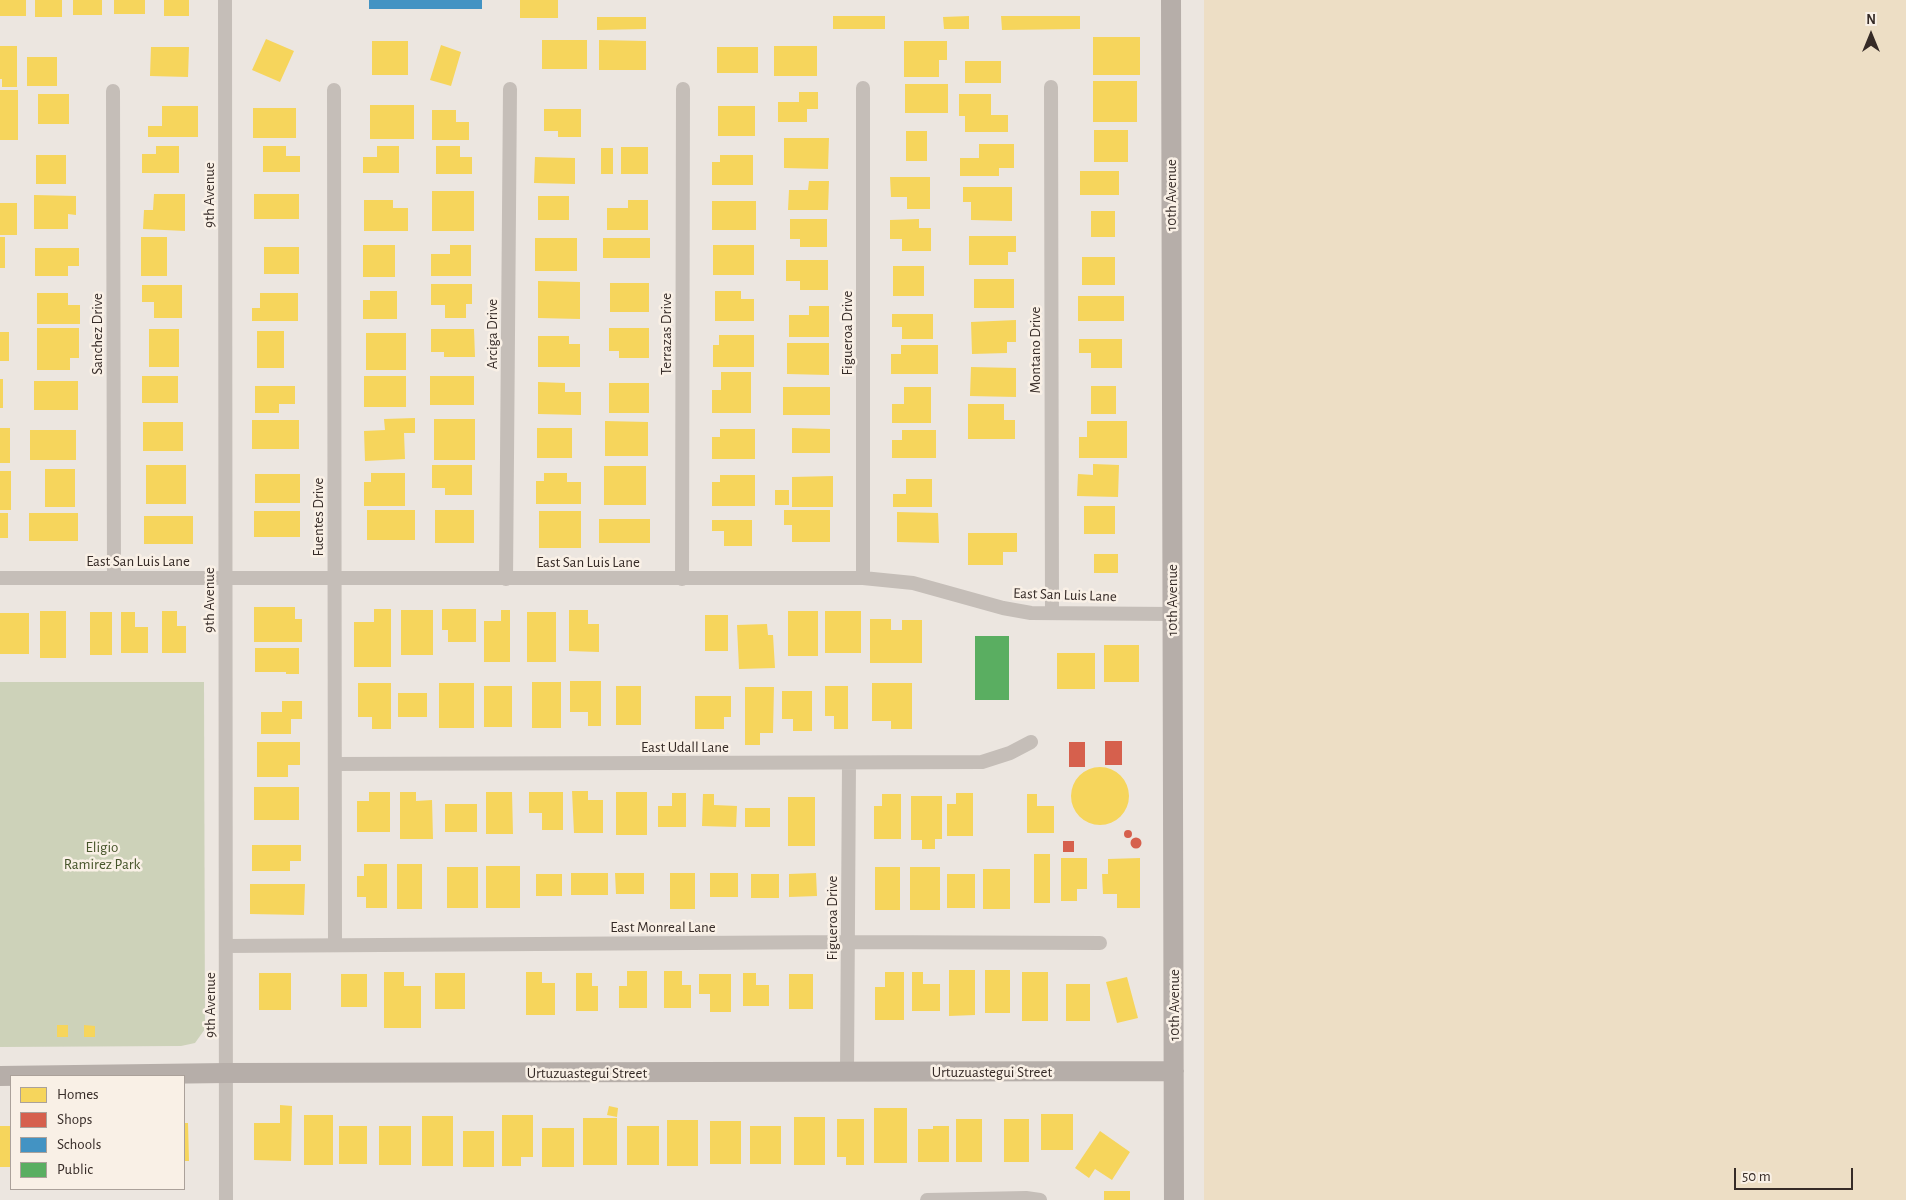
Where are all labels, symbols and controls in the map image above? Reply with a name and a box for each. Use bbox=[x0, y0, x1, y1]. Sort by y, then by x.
north arrow bbox=[1846, 10, 1896, 60]
text: N bbox=[1866, 13, 1876, 27]
street label: 10th Avenue bbox=[1162, 159, 1180, 231]
street label: 9th Avenue bbox=[200, 162, 218, 228]
street label: Figueroa Drive bbox=[838, 291, 856, 375]
street label: Sanchez Drive bbox=[88, 293, 106, 375]
street label: Terrazas Drive bbox=[657, 293, 675, 375]
street label: Arciga Drive bbox=[483, 299, 501, 369]
street label: Montano Drive bbox=[1026, 307, 1044, 393]
street label: Fuentes Drive bbox=[309, 478, 327, 556]
street label: East San Luis Lane bbox=[86, 552, 190, 570]
street label: East San Luis Lane bbox=[536, 553, 640, 571]
street label: 10th Avenue bbox=[1163, 564, 1181, 636]
street label: 9th Avenue bbox=[200, 567, 218, 633]
street label: East San Luis Lane bbox=[1013, 584, 1117, 606]
street label: East Udall Lane bbox=[641, 738, 729, 756]
park label: Eligio Ramirez Park bbox=[64, 838, 140, 873]
street label: Figueroa Drive bbox=[823, 876, 841, 960]
street label: East Monreal Lane bbox=[610, 918, 716, 936]
street label: 10th Avenue bbox=[1165, 969, 1183, 1041]
street label: 9th Avenue bbox=[201, 972, 219, 1038]
street label: Urtuzuastegui Street bbox=[932, 1063, 1052, 1081]
street label: Urtuzuastegui Street bbox=[527, 1064, 647, 1082]
legend bbox=[10, 1075, 185, 1190]
text: Homes bbox=[57, 1087, 99, 1102]
text: Shops bbox=[57, 1112, 92, 1127]
text: Schools bbox=[57, 1137, 101, 1152]
scale bar bbox=[1736, 1158, 1855, 1190]
text: Public bbox=[57, 1162, 93, 1177]
text: 50 m bbox=[1742, 1169, 1771, 1184]

